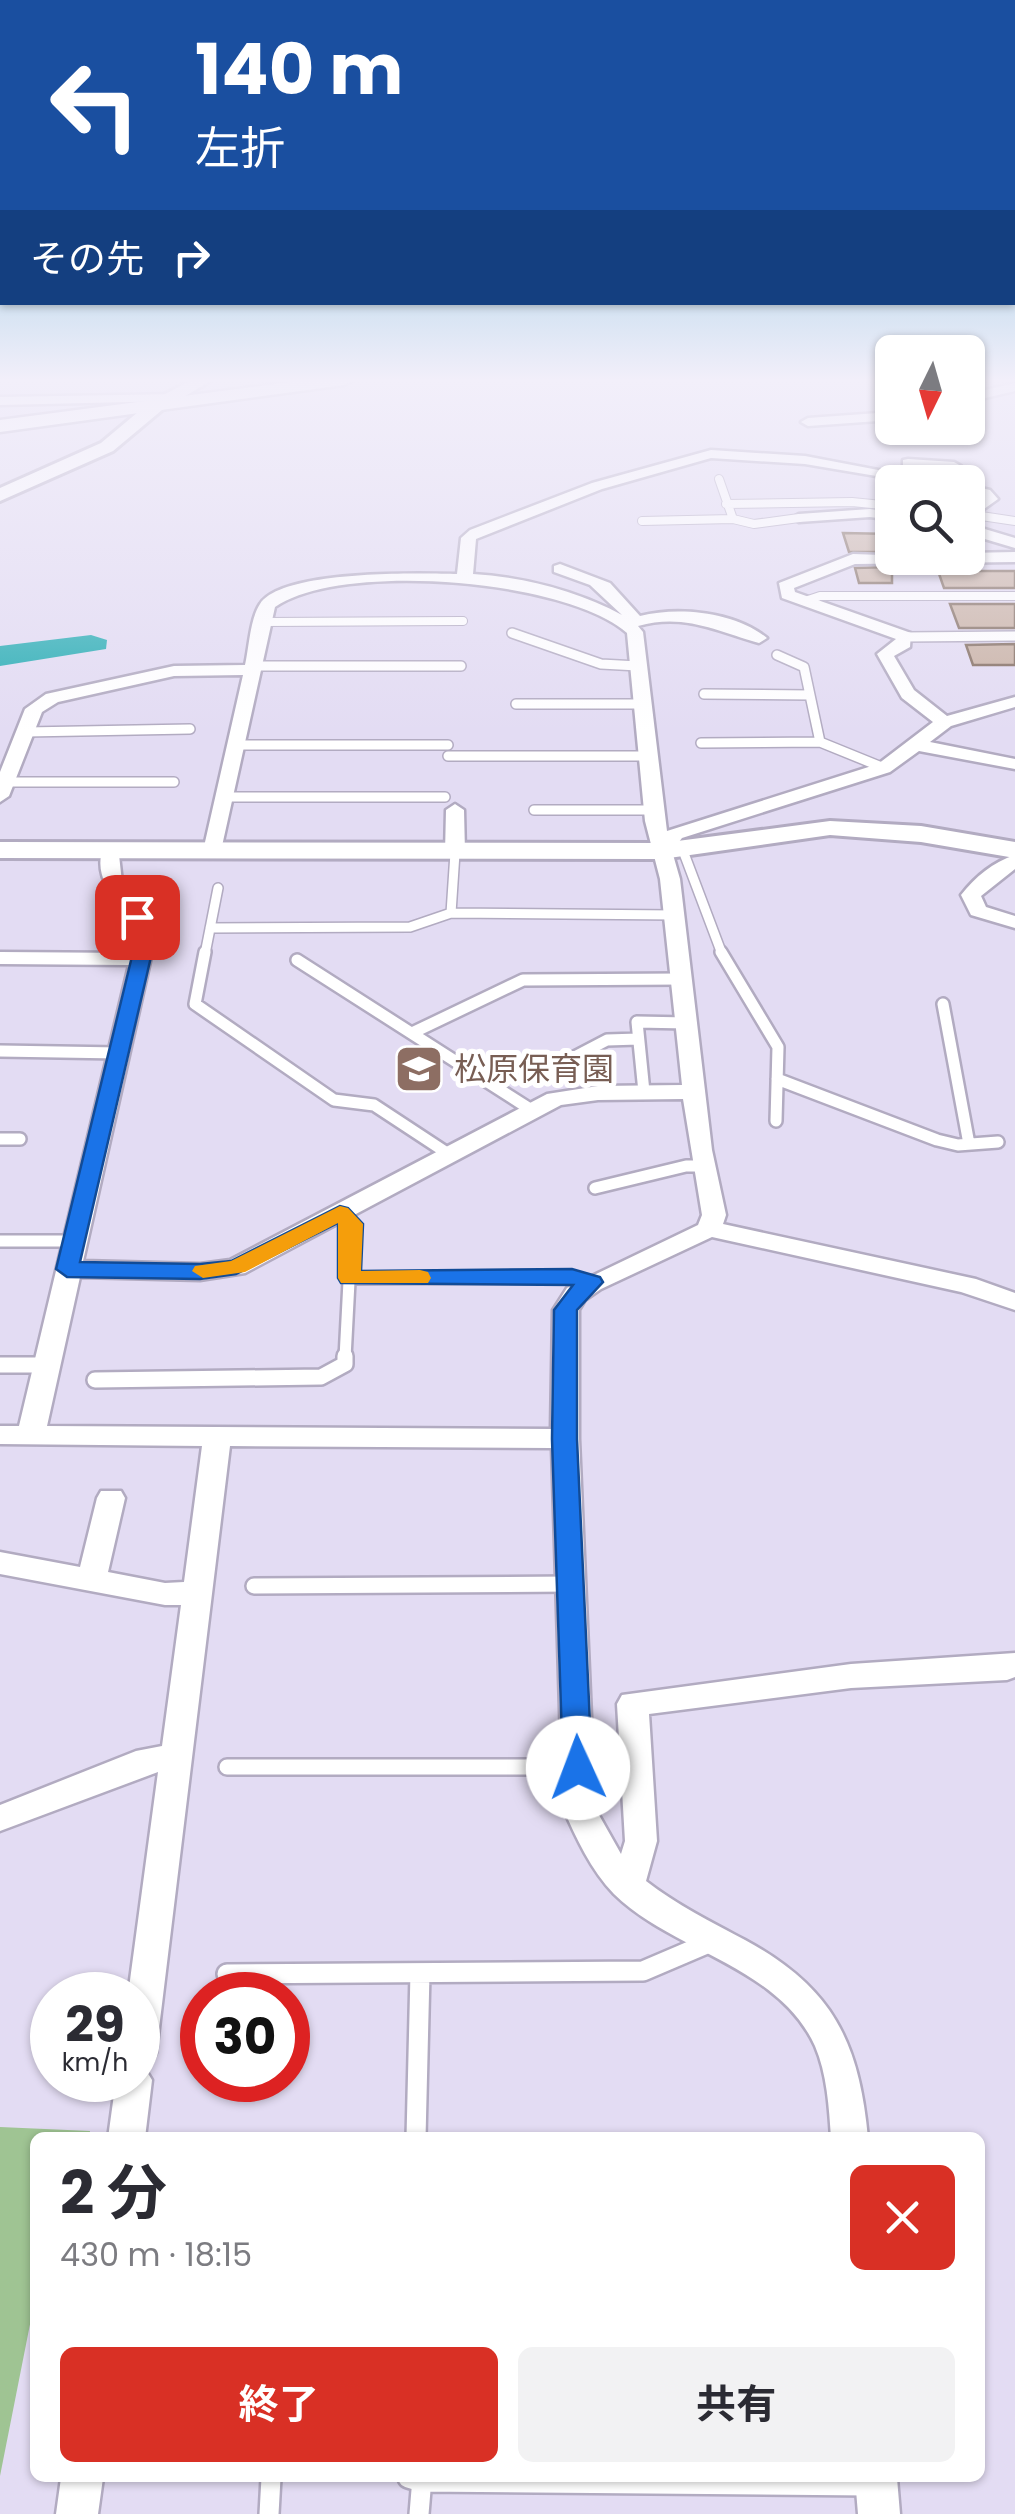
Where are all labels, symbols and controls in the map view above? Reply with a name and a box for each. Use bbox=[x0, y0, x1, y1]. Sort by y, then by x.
text: 140 m bbox=[195, 20, 403, 119]
icon: left bbox=[30, 40, 160, 170]
text: 左折 bbox=[195, 117, 285, 180]
icon: right bbox=[164, 230, 219, 285]
text: その先 bbox=[30, 232, 144, 285]
north arrow bbox=[875, 335, 985, 445]
map controls bbox=[875, 335, 985, 575]
button: search bbox=[875, 465, 985, 575]
pin bbox=[95, 875, 180, 960]
icon: arrive bbox=[110, 890, 165, 945]
school or university icon: 松原保育園 bbox=[393, 1043, 445, 1095]
place label: 松原保育園 bbox=[454, 1046, 614, 1091]
position arrow bbox=[526, 1716, 630, 1820]
speed limit sign: 30 bbox=[180, 1972, 310, 2102]
text: 29 bbox=[65, 1989, 125, 2060]
text: km/h bbox=[62, 2045, 128, 2080]
text: 2 分 bbox=[60, 2151, 167, 2235]
button: close bbox=[850, 2165, 955, 2270]
text: 430 m · 18:15 bbox=[60, 2232, 252, 2277]
button: 終了 bbox=[60, 2347, 498, 2462]
button: 共有 bbox=[518, 2347, 955, 2462]

